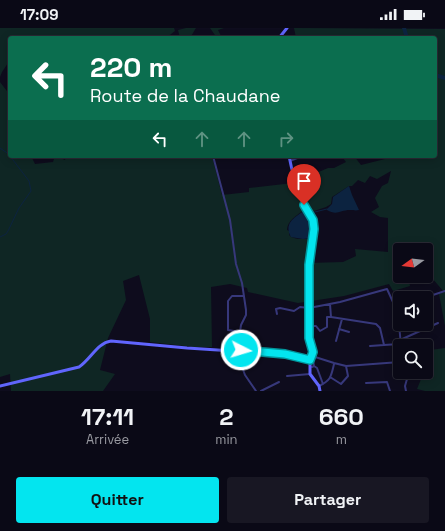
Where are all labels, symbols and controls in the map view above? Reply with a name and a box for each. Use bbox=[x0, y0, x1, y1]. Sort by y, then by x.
text: 17:09 bbox=[20, 5, 59, 24]
text: 220 m bbox=[90, 49, 172, 85]
icon: left bbox=[24, 52, 76, 104]
text: Route de la Chaudane bbox=[90, 84, 280, 107]
icon: left bbox=[149, 128, 171, 150]
icon: ahead bbox=[191, 128, 213, 150]
icon: ahead bbox=[233, 128, 255, 150]
icon: right bbox=[275, 128, 297, 150]
pin bbox=[287, 164, 321, 205]
icon: arrive bbox=[293, 170, 315, 192]
north arrow bbox=[393, 243, 433, 283]
map controls bbox=[393, 243, 433, 379]
button: sound bbox=[393, 291, 433, 331]
position arrow bbox=[220, 329, 262, 371]
button: search bbox=[393, 339, 433, 379]
text: 17:11 bbox=[81, 401, 134, 432]
text: 2 bbox=[219, 401, 234, 432]
text: 660 bbox=[319, 401, 364, 432]
text: Arrivée bbox=[86, 431, 129, 448]
text: min bbox=[215, 431, 238, 448]
text: m bbox=[336, 431, 347, 448]
button: Quitter bbox=[16, 477, 219, 523]
button: Partager bbox=[227, 477, 429, 523]

